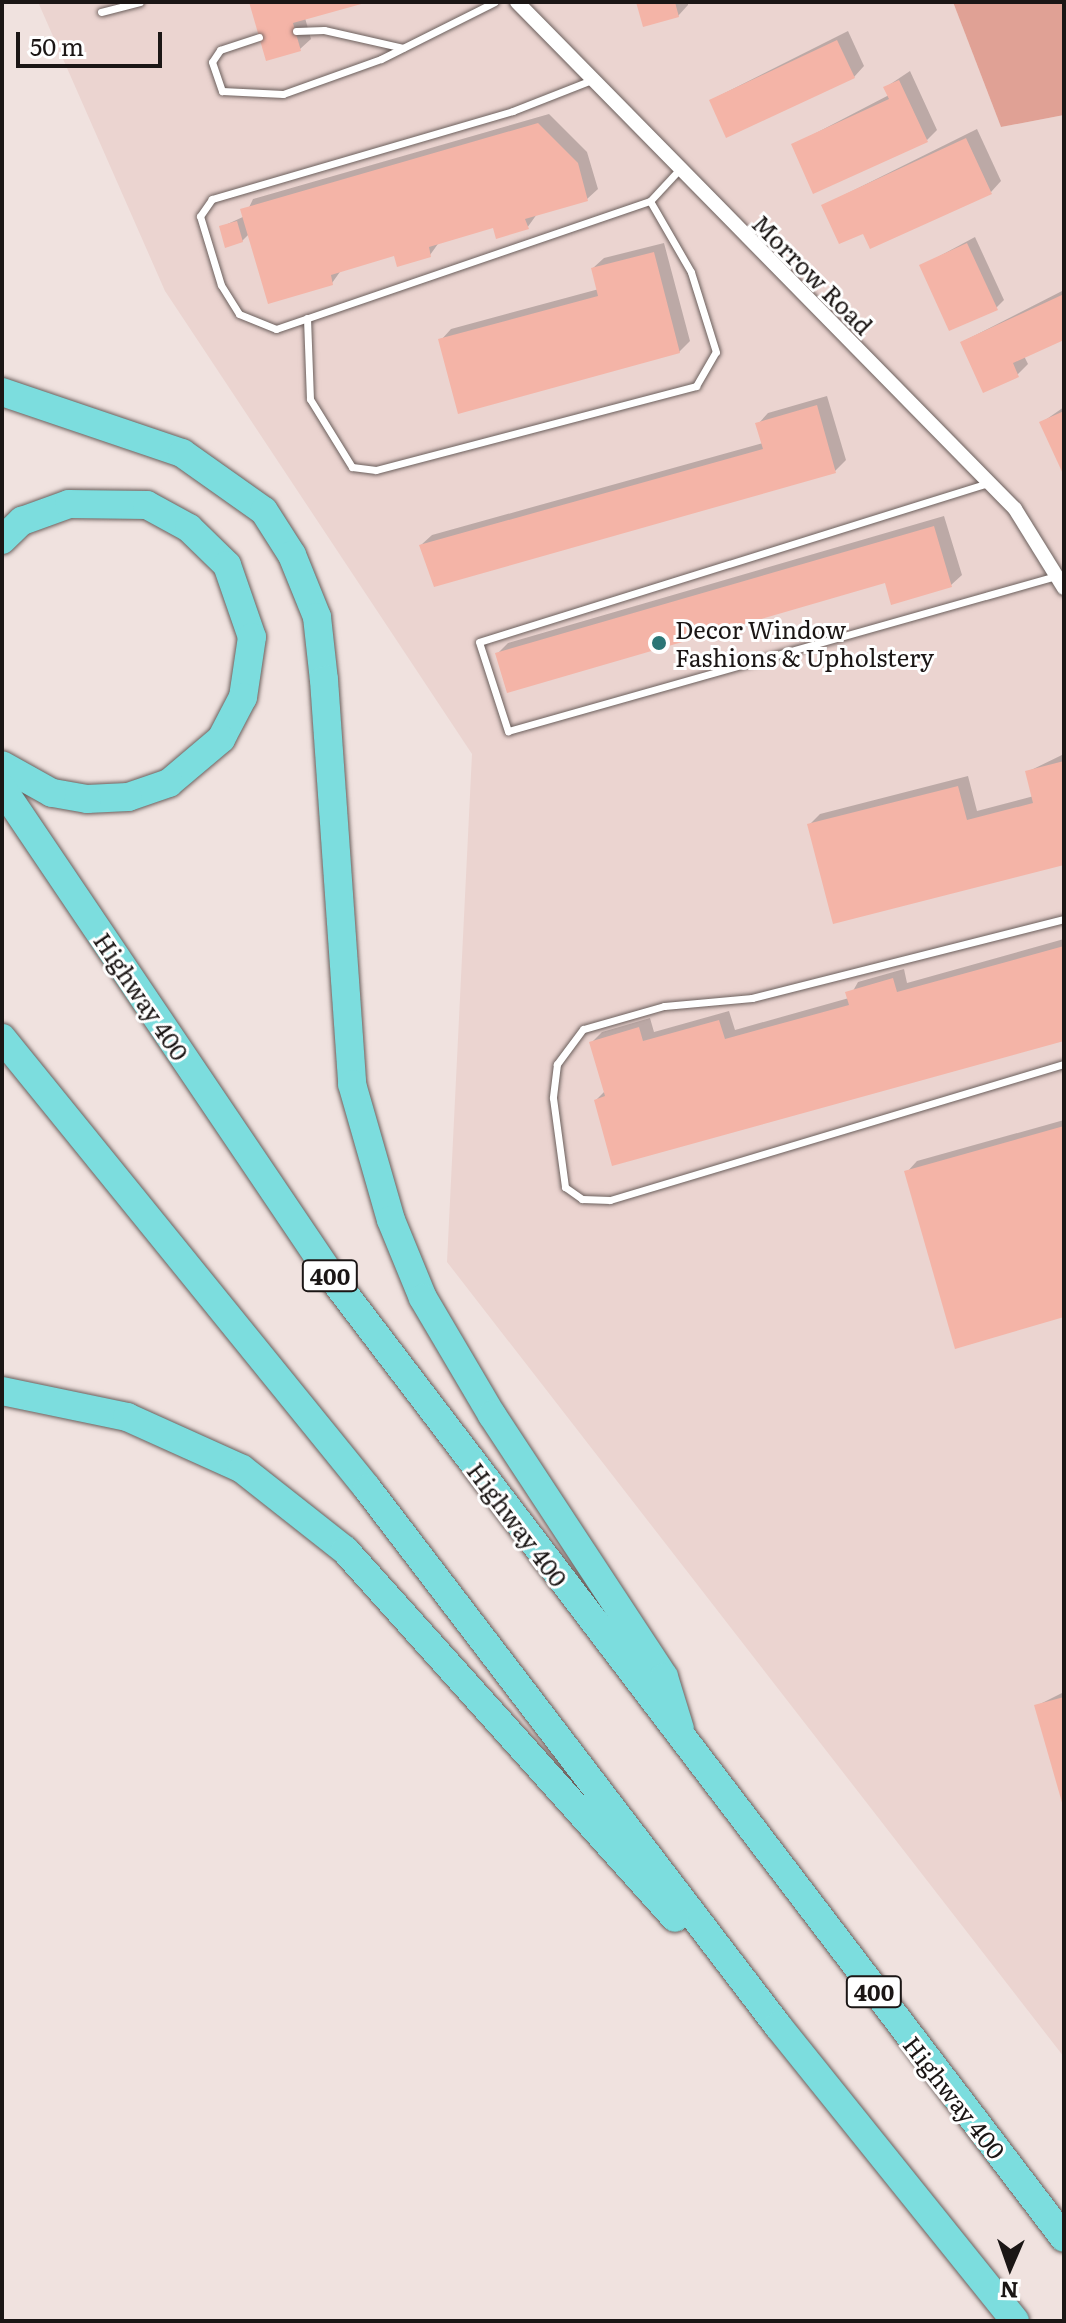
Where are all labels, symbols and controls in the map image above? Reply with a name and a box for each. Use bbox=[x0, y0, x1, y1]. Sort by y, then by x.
scale bar bbox=[20, 16, 166, 66]
text: 50 m bbox=[30, 28, 84, 63]
street label: Morrow Road bbox=[747, 208, 879, 340]
place label: Decor Window Fashions & Upholstery bbox=[675, 615, 934, 671]
marker: Decor Window Fashions & Upholstery bbox=[650, 634, 668, 652]
street label: Highway 400 bbox=[89, 927, 195, 1065]
road number: 400 bbox=[300, 1258, 360, 1294]
street label: Highway 400 bbox=[462, 1456, 574, 1592]
road number: 400 bbox=[844, 1974, 904, 2010]
street label: Highway 400 bbox=[898, 2030, 1012, 2164]
north arrow bbox=[970, 2227, 1050, 2307]
text: N bbox=[999, 2275, 1019, 2308]

